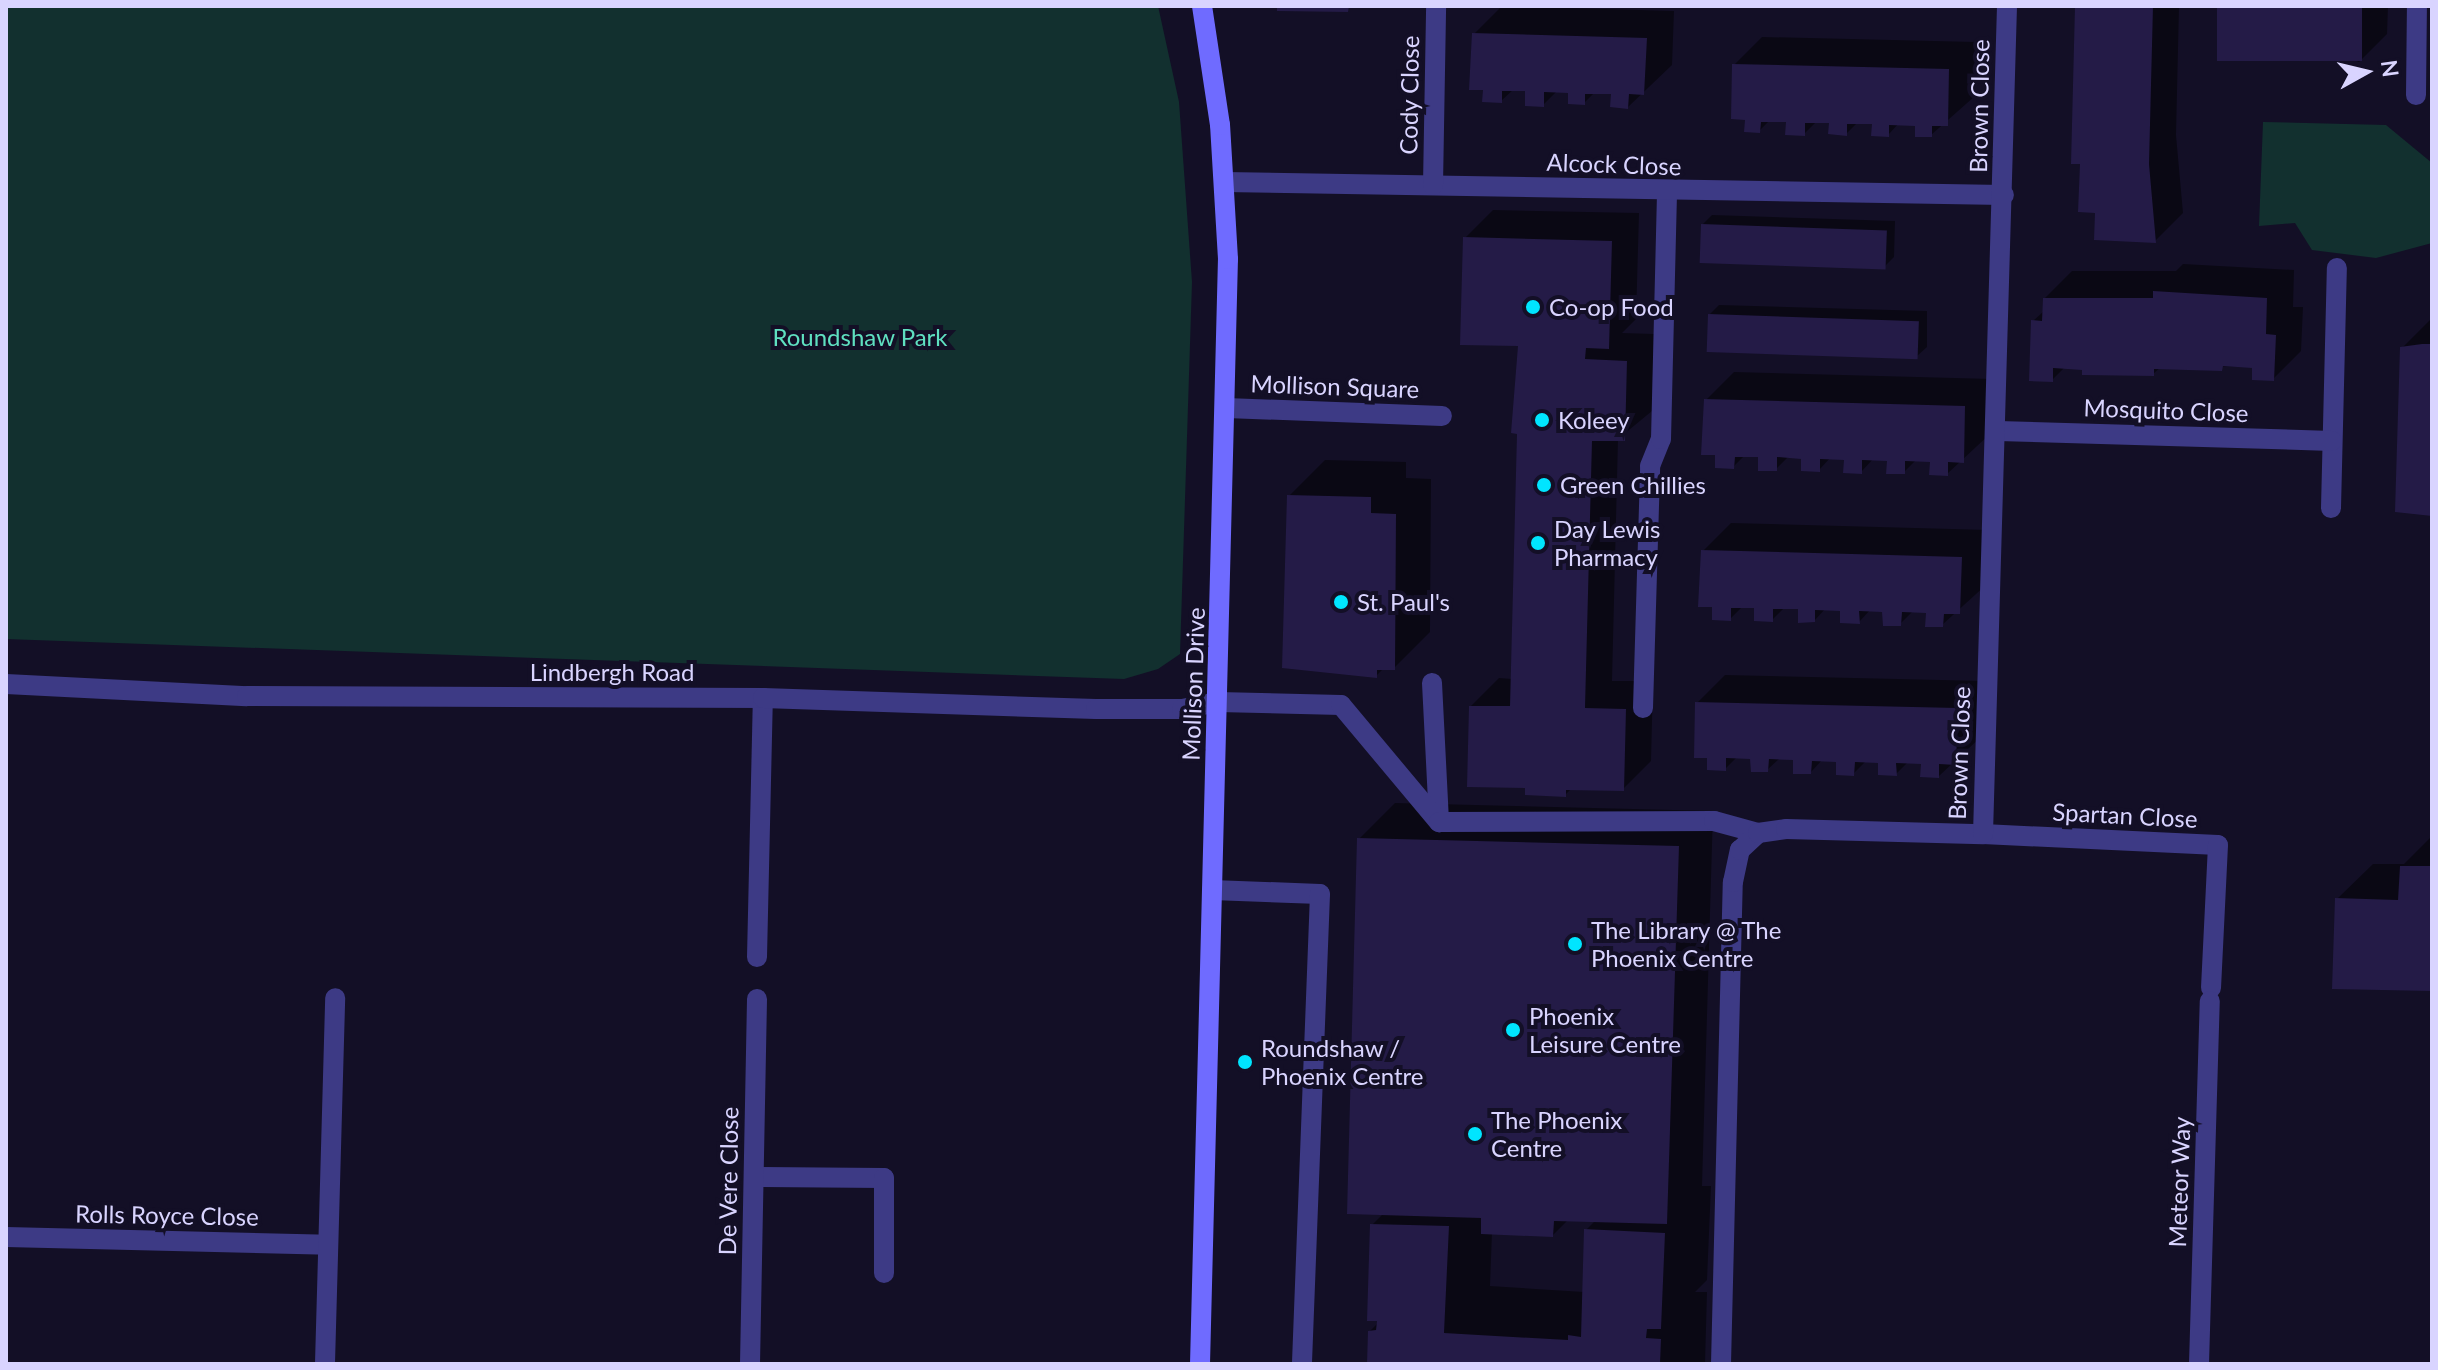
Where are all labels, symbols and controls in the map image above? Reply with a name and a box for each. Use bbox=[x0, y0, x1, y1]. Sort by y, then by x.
north arrow bbox=[2326, 32, 2406, 112]
street label: Cody Close bbox=[1394, 35, 1424, 155]
street label: Brown Close bbox=[1963, 39, 1995, 173]
text: N bbox=[2376, 58, 2405, 79]
street label: Alcock Close bbox=[1546, 147, 1682, 181]
place label: Co-op Food bbox=[1549, 293, 1674, 321]
marker: Co-op Food bbox=[1524, 298, 1542, 316]
park label: Roundshaw Park bbox=[772, 323, 948, 351]
street label: Mollison Square bbox=[1250, 369, 1420, 403]
street label: Mosquito Close bbox=[2083, 393, 2249, 427]
place label: Koleey bbox=[1558, 406, 1630, 434]
marker: Koleey bbox=[1533, 411, 1551, 429]
place label: Green Chillies bbox=[1560, 471, 1706, 499]
marker: Green Chillies bbox=[1535, 476, 1553, 494]
place label: Day Lewis Pharmacy bbox=[1554, 515, 1661, 571]
marker: Day Lewis Pharmacy bbox=[1529, 534, 1547, 552]
place label: St. Paul's bbox=[1357, 588, 1450, 616]
marker: St. Paul's bbox=[1332, 593, 1350, 611]
street label: Mollison Drive bbox=[1176, 607, 1210, 761]
street label: Lindbergh Road bbox=[530, 658, 694, 686]
street label: Brown Close bbox=[1942, 686, 1976, 820]
street label: Spartan Close bbox=[2052, 797, 2198, 833]
place label: The Library @ The Phoenix Centre bbox=[1591, 916, 1783, 972]
marker: The Library @ The Phoenix Centre bbox=[1566, 935, 1584, 953]
place label: Phoenix Leisure Centre bbox=[1529, 1002, 1681, 1058]
marker: Phoenix Leisure Centre bbox=[1504, 1021, 1522, 1039]
place label: Roundshaw / Phoenix Centre bbox=[1261, 1034, 1423, 1090]
marker: Roundshaw / Phoenix Centre bbox=[1236, 1053, 1254, 1071]
street label: De Vere Close bbox=[712, 1106, 744, 1256]
place label: The Phoenix Centre bbox=[1491, 1106, 1622, 1162]
street label: Meteor Way bbox=[2162, 1116, 2196, 1248]
marker: The Phoenix Centre bbox=[1466, 1125, 1484, 1143]
street label: Rolls Royce Close bbox=[75, 1199, 259, 1231]

